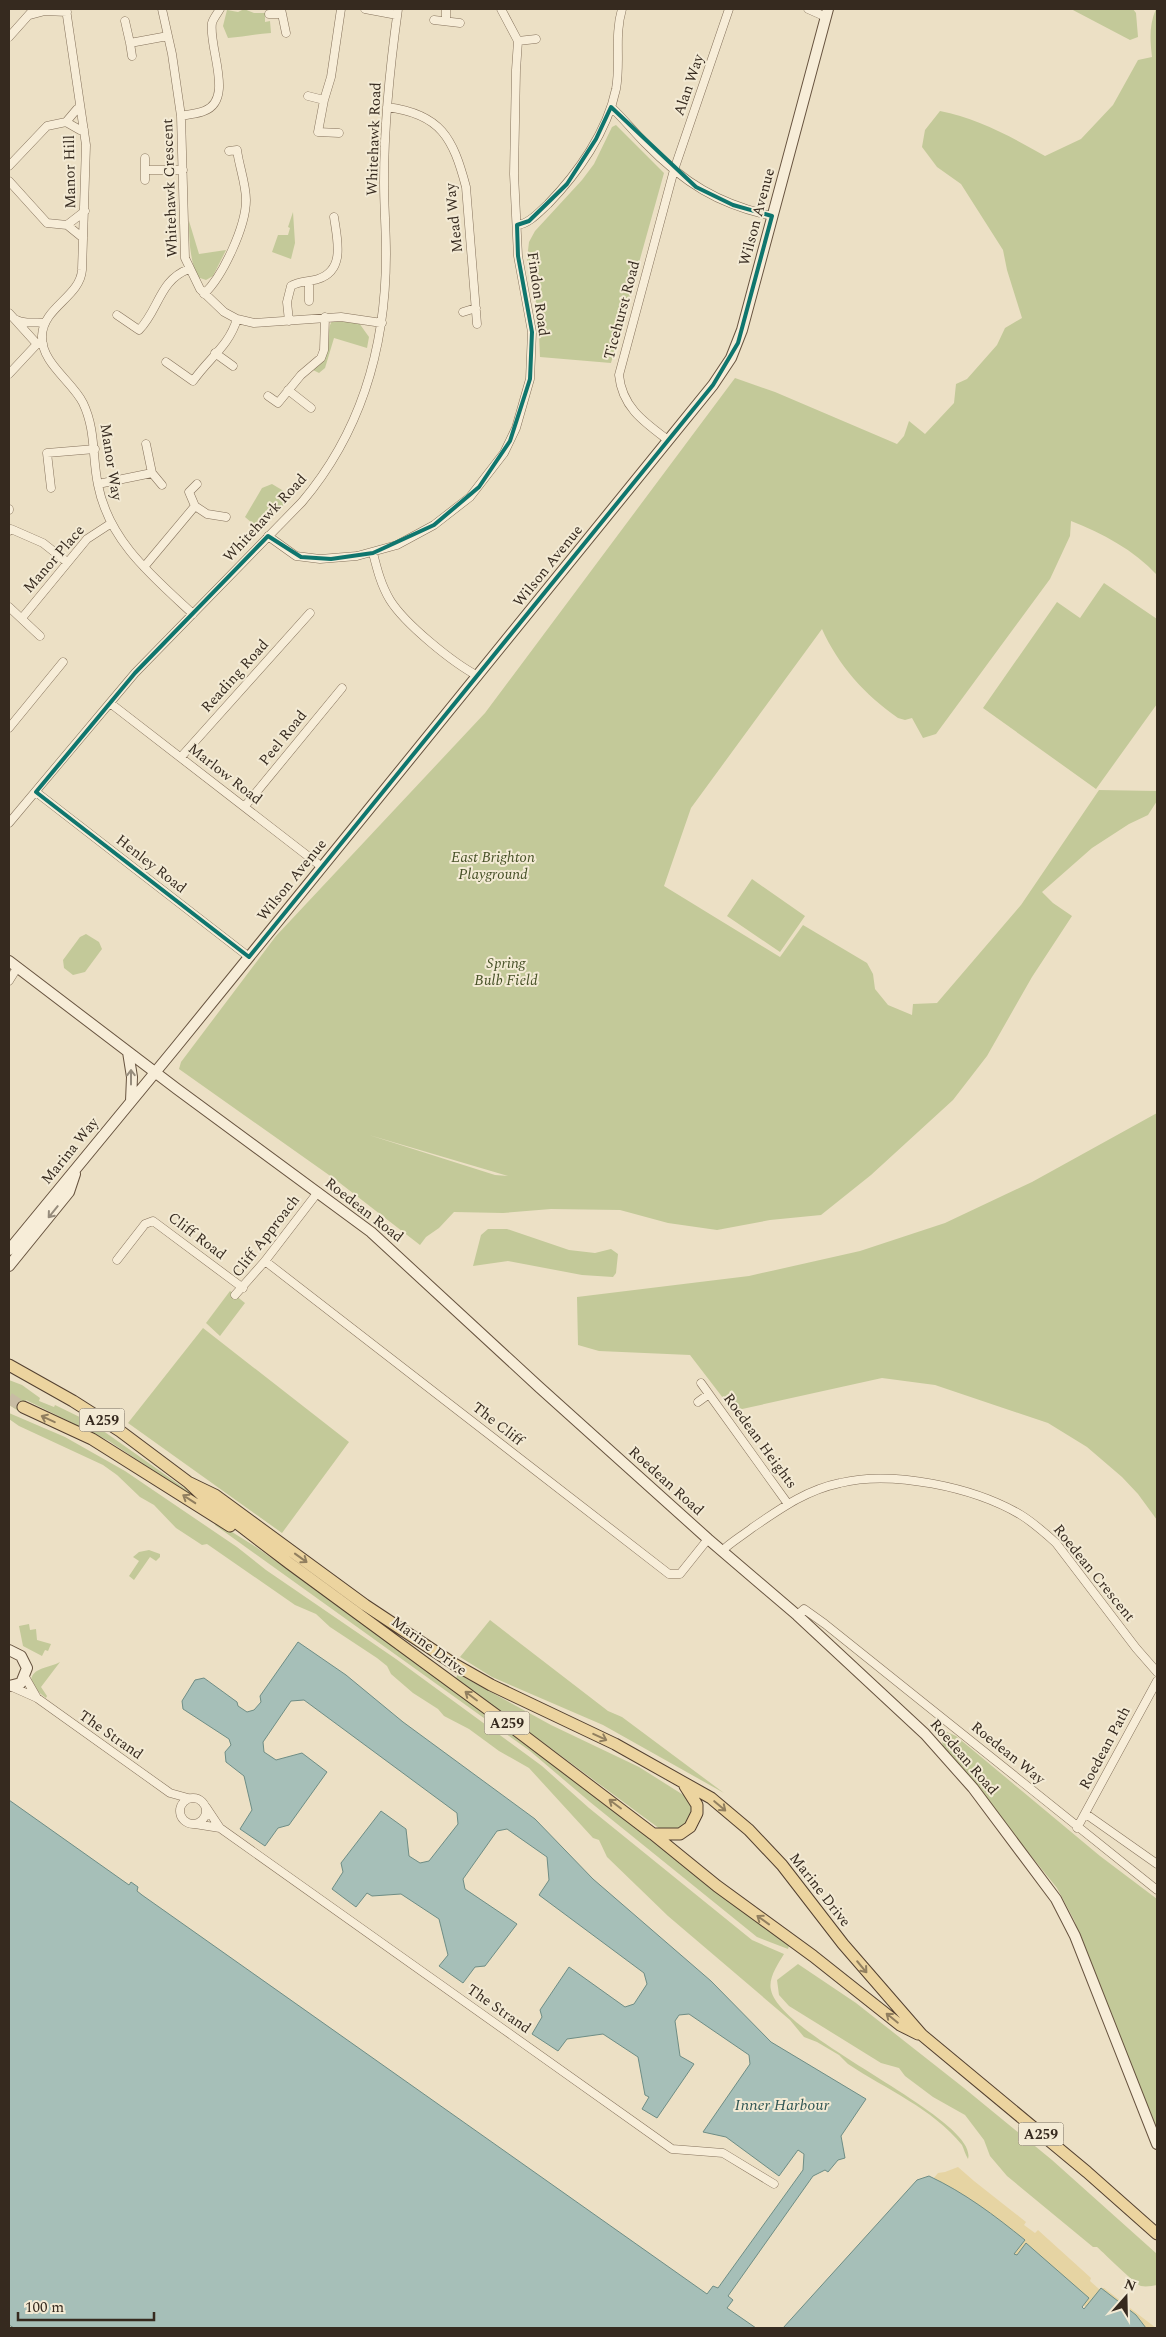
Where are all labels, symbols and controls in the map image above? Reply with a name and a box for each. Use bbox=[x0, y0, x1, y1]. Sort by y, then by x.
street label: Alan Way bbox=[668, 50, 711, 119]
street label: Whitehawk Road bbox=[361, 82, 387, 196]
street label: Whitehawk Crescent bbox=[156, 118, 184, 258]
street label: Manor Hill bbox=[58, 135, 82, 209]
street label: Wilson Avenue bbox=[733, 166, 781, 268]
street label: Mead Way bbox=[439, 181, 469, 254]
street label: Findon Road bbox=[521, 250, 555, 338]
street label: Ticehurst Road bbox=[598, 258, 646, 362]
street label: Manor Way bbox=[94, 422, 129, 503]
street label: Whitehawk Road bbox=[218, 469, 312, 567]
street label: Manor Place bbox=[18, 520, 90, 598]
street label: Wilson Avenue bbox=[508, 520, 588, 612]
street label: Reading Road bbox=[196, 634, 274, 718]
street label: Peel Road bbox=[253, 705, 313, 771]
street label: Marlow Road bbox=[183, 738, 267, 810]
street label: Henley Road bbox=[111, 829, 191, 899]
street label: Wilson Avenue bbox=[252, 834, 332, 926]
park label: East Brighton Playground bbox=[451, 846, 535, 886]
park label: Spring Bulb Field bbox=[474, 952, 538, 992]
one-way arrow bbox=[126, 1069, 136, 1085]
street label: Marina Way bbox=[36, 1112, 105, 1190]
street label: Roedean Road bbox=[320, 1172, 408, 1248]
street label: Cliff Approach bbox=[226, 1189, 306, 1282]
one-way arrow bbox=[47, 1206, 58, 1219]
street label: Cliff Road bbox=[163, 1206, 231, 1266]
street label: Roedean Heights bbox=[717, 1388, 803, 1494]
street label: The Cliff bbox=[467, 1396, 530, 1453]
road number: A259 bbox=[80, 1408, 124, 1432]
one-way arrow bbox=[41, 1413, 56, 1423]
street label: Roedean Road bbox=[623, 1441, 709, 1521]
one-way arrow bbox=[182, 1494, 196, 1504]
street label: Roedean Crescent bbox=[1047, 1519, 1141, 1627]
one-way arrow bbox=[294, 1553, 307, 1564]
street label: Marine Drive bbox=[386, 1611, 472, 1681]
one-way arrow bbox=[464, 1691, 478, 1701]
street label: Roedean Path bbox=[1073, 1702, 1137, 1794]
street label: The Strand bbox=[74, 1704, 148, 1766]
road number: A259 bbox=[484, 1712, 530, 1735]
street label: Roedean Road bbox=[924, 1714, 1004, 1800]
street label: Roedean Way bbox=[966, 1716, 1051, 1791]
one-way arrow bbox=[592, 1733, 607, 1742]
one-way arrow bbox=[608, 1799, 622, 1809]
one-way arrow bbox=[713, 1800, 726, 1811]
street label: Marine Drive bbox=[784, 1848, 856, 1932]
one-way arrow bbox=[757, 1915, 771, 1926]
one-way arrow bbox=[856, 1960, 867, 1973]
street label: The Strand bbox=[462, 1978, 536, 2040]
one-way arrow bbox=[886, 2013, 899, 2024]
water label: Inner Harbour bbox=[735, 2093, 830, 2117]
road number: A259 bbox=[1018, 2122, 1064, 2146]
north arrow bbox=[1101, 2272, 1151, 2322]
text: N bbox=[1121, 2273, 1139, 2297]
scale bar bbox=[18, 2290, 154, 2322]
text: 100 m bbox=[25, 2296, 64, 2319]

